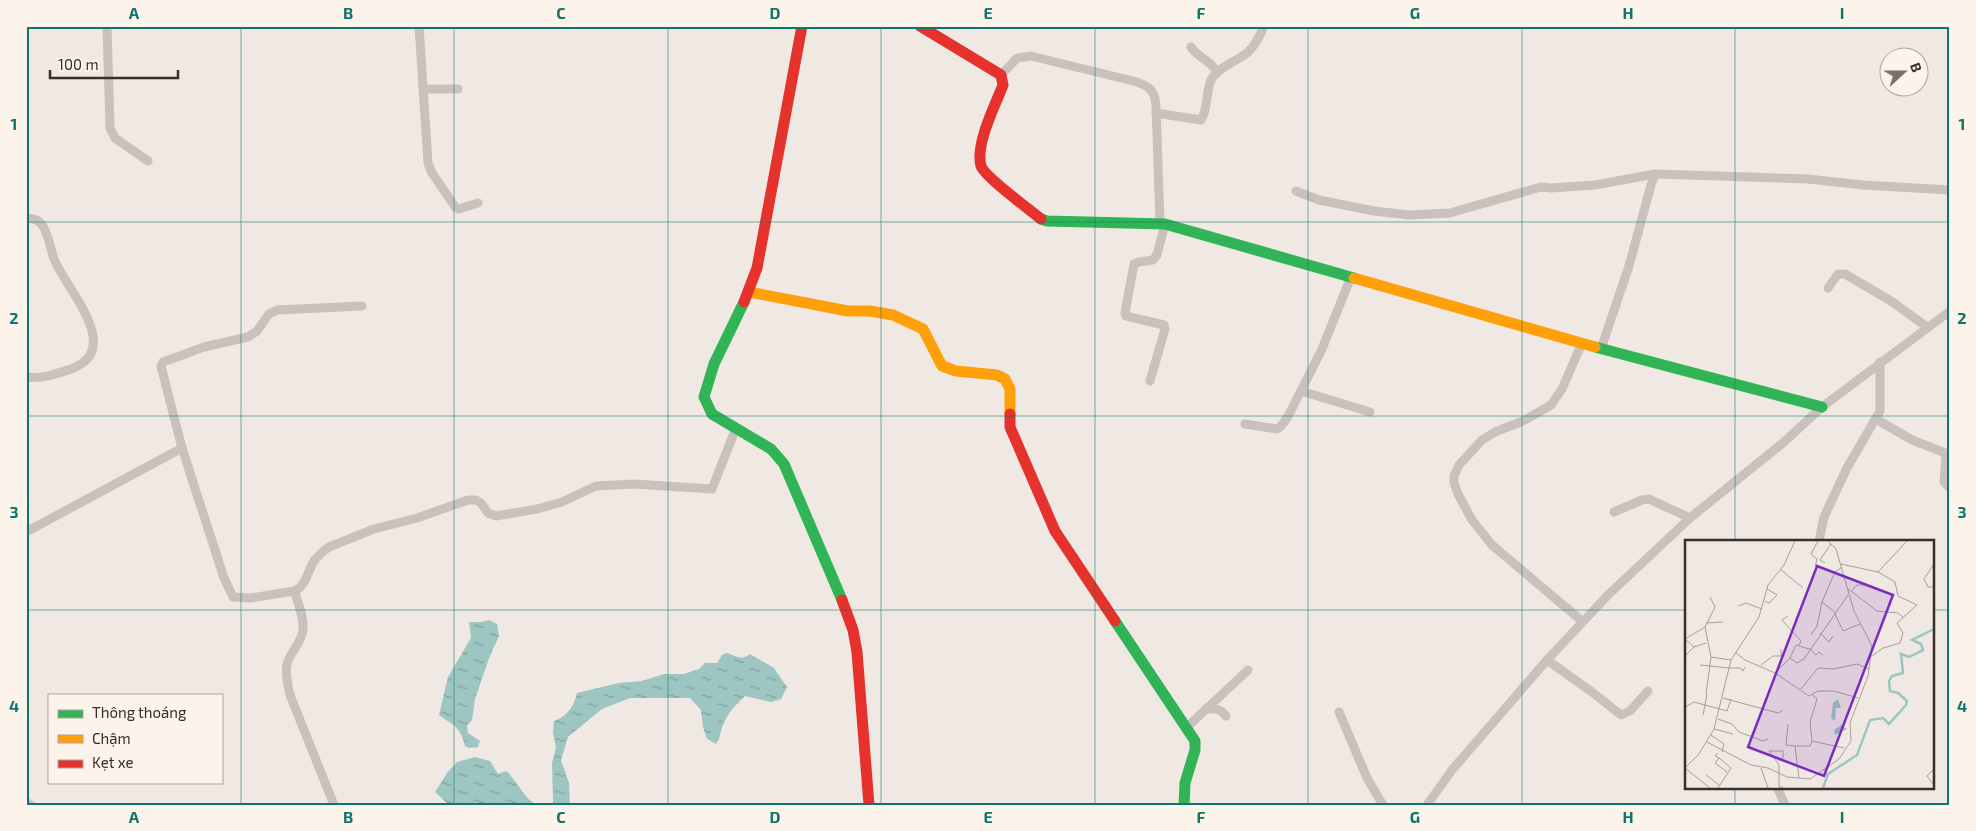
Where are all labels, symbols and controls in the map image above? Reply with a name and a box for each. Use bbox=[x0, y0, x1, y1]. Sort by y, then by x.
text: A bbox=[129, 3, 140, 22]
text: B bbox=[343, 3, 353, 22]
text: C bbox=[556, 3, 566, 22]
text: D bbox=[770, 3, 781, 22]
text: E bbox=[983, 3, 993, 22]
text: F bbox=[1197, 3, 1206, 22]
text: G bbox=[1410, 3, 1420, 22]
text: H bbox=[1622, 3, 1634, 22]
text: I bbox=[1840, 3, 1844, 22]
scale bar bbox=[50, 48, 178, 80]
north arrow bbox=[1878, 48, 1928, 98]
text: 100 m bbox=[58, 55, 99, 73]
text: B bbox=[1907, 60, 1926, 74]
text: 1 bbox=[11, 114, 17, 133]
text: 1 bbox=[1959, 114, 1965, 133]
text: 2 bbox=[9, 308, 19, 327]
text: 2 bbox=[1957, 308, 1967, 327]
text: 3 bbox=[9, 502, 19, 521]
text: 3 bbox=[1957, 502, 1967, 521]
inset map bbox=[1685, 540, 1934, 788]
legend bbox=[48, 694, 222, 784]
text: 4 bbox=[9, 696, 19, 715]
text: 4 bbox=[1957, 696, 1967, 715]
text: Thông thoáng bbox=[92, 703, 187, 721]
text: Chậm bbox=[92, 729, 131, 747]
text: Kẹt xe bbox=[92, 753, 134, 771]
text: A bbox=[129, 807, 140, 826]
text: B bbox=[343, 807, 353, 826]
text: C bbox=[556, 807, 566, 826]
text: D bbox=[770, 807, 781, 826]
text: E bbox=[983, 807, 993, 826]
text: F bbox=[1197, 807, 1206, 826]
text: G bbox=[1410, 807, 1420, 826]
text: H bbox=[1622, 807, 1634, 826]
text: I bbox=[1840, 807, 1844, 826]

